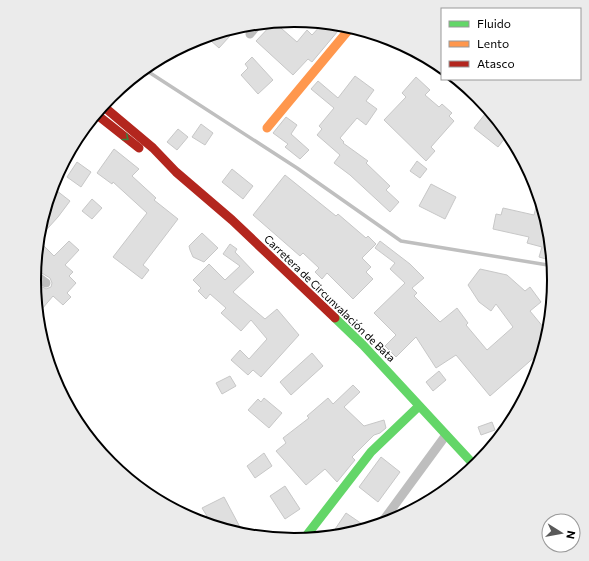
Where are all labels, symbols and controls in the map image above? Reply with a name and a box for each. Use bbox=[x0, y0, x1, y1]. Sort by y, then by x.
legend bbox=[441, 8, 581, 80]
text: Fluido bbox=[477, 16, 511, 30]
text: Lento bbox=[477, 36, 509, 50]
text: Atasco bbox=[477, 56, 515, 70]
one-way arrow bbox=[122, 134, 129, 141]
street label: Carretera de Circunvalación de Bata bbox=[262, 232, 398, 364]
north arrow bbox=[541, 513, 581, 553]
text: N bbox=[564, 530, 578, 540]

